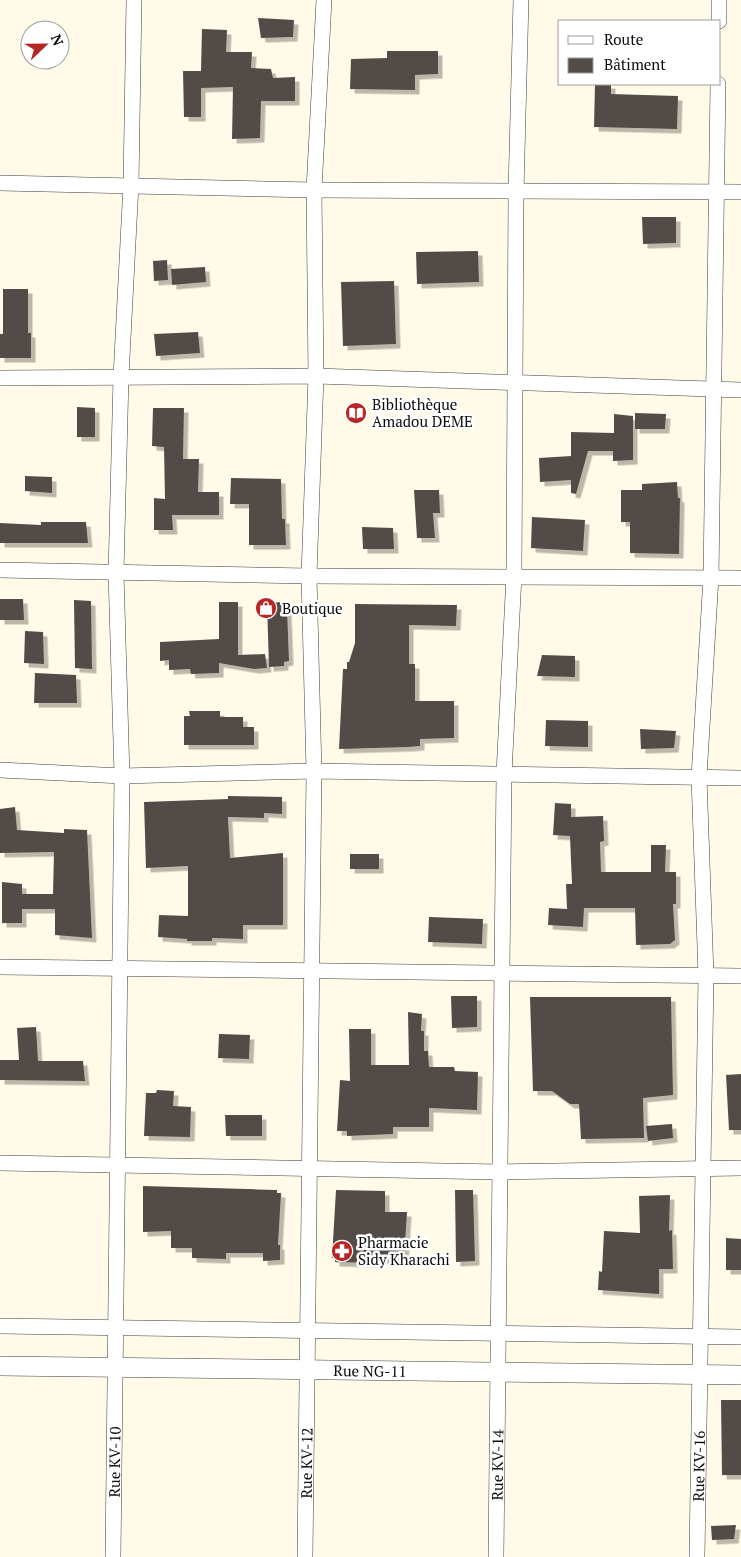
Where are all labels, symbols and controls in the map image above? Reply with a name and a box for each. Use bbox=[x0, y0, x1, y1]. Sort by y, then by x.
north arrow bbox=[20, 20, 70, 70]
legend bbox=[558, 20, 721, 85]
text: Route bbox=[604, 29, 643, 49]
text: N bbox=[47, 31, 68, 49]
text: Bâtiment bbox=[604, 54, 666, 74]
place label: Bibliothèque Amadou DEME bbox=[372, 394, 473, 431]
library icon: Bibliothèque Amadou DEME bbox=[344, 401, 368, 425]
shop icon: Boutique bbox=[254, 596, 278, 620]
place label: Boutique bbox=[282, 598, 343, 618]
place label: Pharmacie Sidy Kharachi bbox=[358, 1232, 450, 1269]
pharmacy icon: Pharmacie Sidy Kharachi bbox=[330, 1239, 354, 1263]
street label: Rue NG-11 bbox=[333, 1360, 407, 1381]
street label: Rue KV-10 bbox=[104, 1426, 125, 1498]
street label: Rue KV-12 bbox=[296, 1427, 316, 1499]
street label: Rue KV-14 bbox=[487, 1429, 507, 1501]
street label: Rue KV-16 bbox=[688, 1430, 709, 1502]

